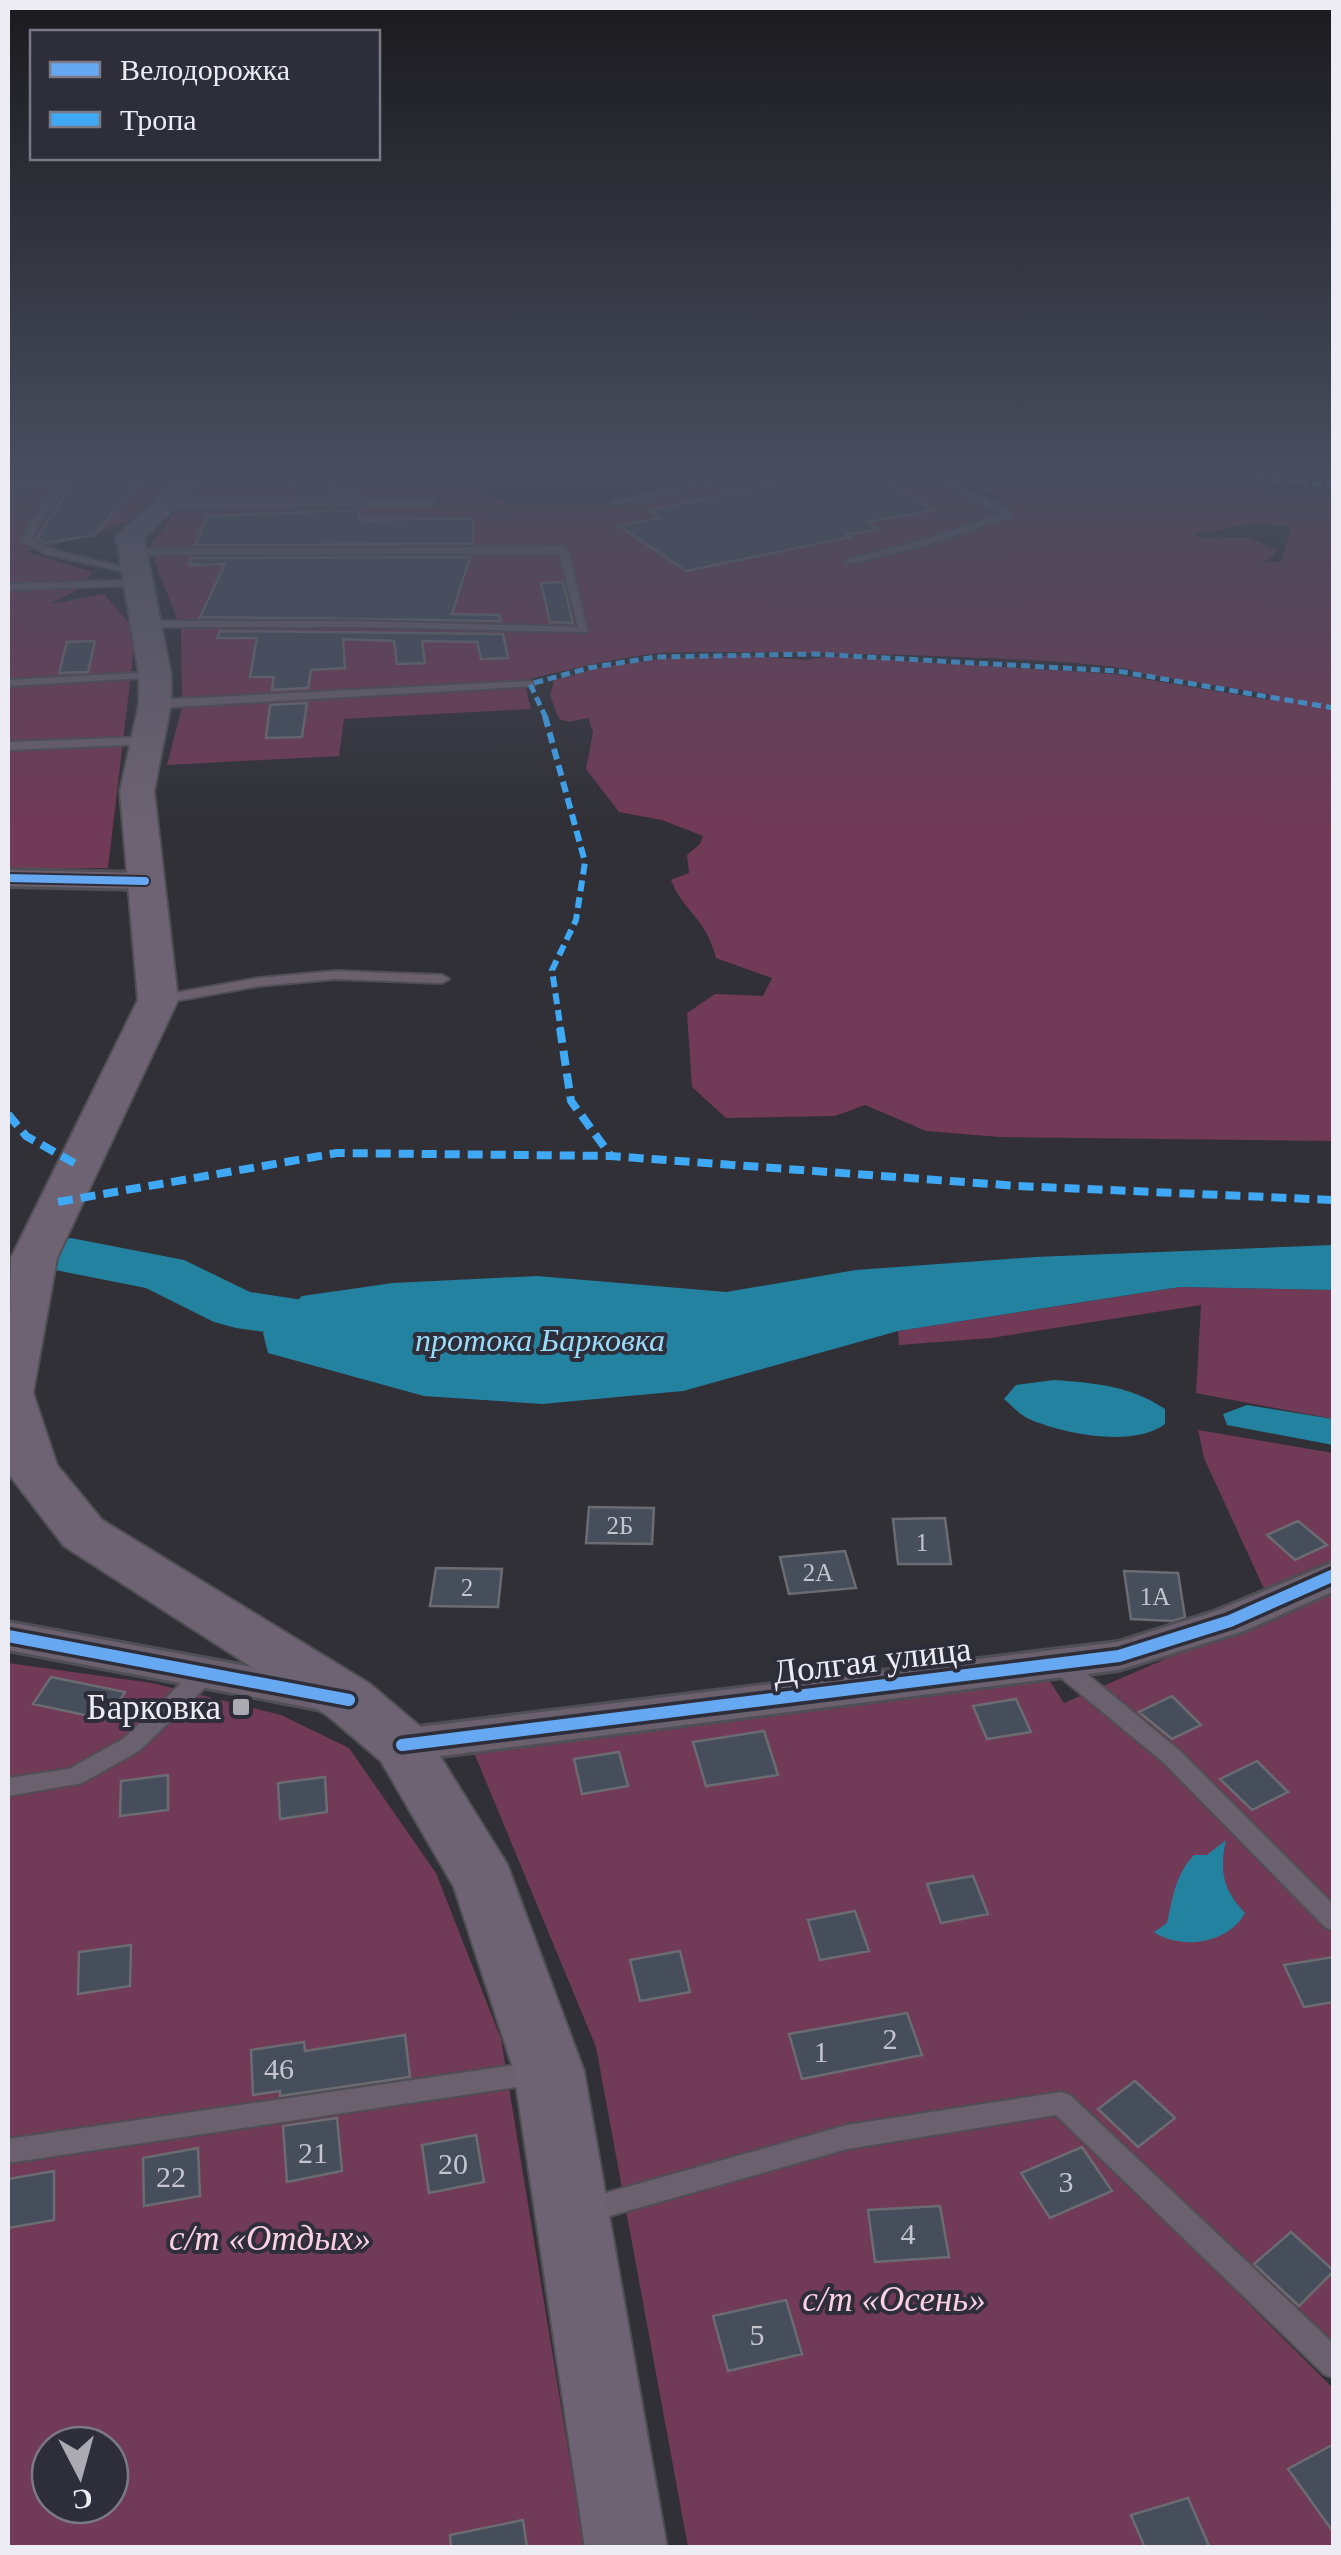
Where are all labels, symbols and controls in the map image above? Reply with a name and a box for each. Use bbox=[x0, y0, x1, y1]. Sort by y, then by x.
legend bbox=[30, 30, 380, 160]
text: Велодорожка bbox=[120, 53, 290, 86]
text: Тропа bbox=[120, 103, 197, 136]
water label: протока Барковка bbox=[415, 1322, 665, 1358]
house number: 2Б bbox=[607, 1512, 633, 1539]
house number: 1 bbox=[916, 1529, 928, 1556]
house number: 2А bbox=[803, 1559, 833, 1586]
house number: 2 bbox=[461, 1574, 473, 1601]
house number: 1А bbox=[1140, 1583, 1170, 1610]
street label: Долгая улица bbox=[771, 1629, 974, 1692]
place label: Барковка bbox=[87, 1688, 221, 1727]
marker: Барковка bbox=[230, 1696, 252, 1718]
house number: 2 bbox=[883, 2022, 898, 2055]
house number: 1 bbox=[814, 2035, 829, 2068]
house number: 46 bbox=[264, 2052, 294, 2085]
house number: 21 bbox=[298, 2136, 328, 2169]
house number: 20 bbox=[438, 2147, 468, 2180]
house number: 22 bbox=[156, 2160, 186, 2193]
house number: 3 bbox=[1059, 2165, 1074, 2198]
house number: 4 bbox=[901, 2217, 916, 2250]
park label: с/т «Отдых» bbox=[169, 2219, 371, 2258]
park label: с/т «Осень» bbox=[802, 2280, 986, 2319]
house number: 5 bbox=[750, 2318, 765, 2351]
north arrow bbox=[30, 2425, 130, 2525]
text: С bbox=[71, 2483, 94, 2516]

